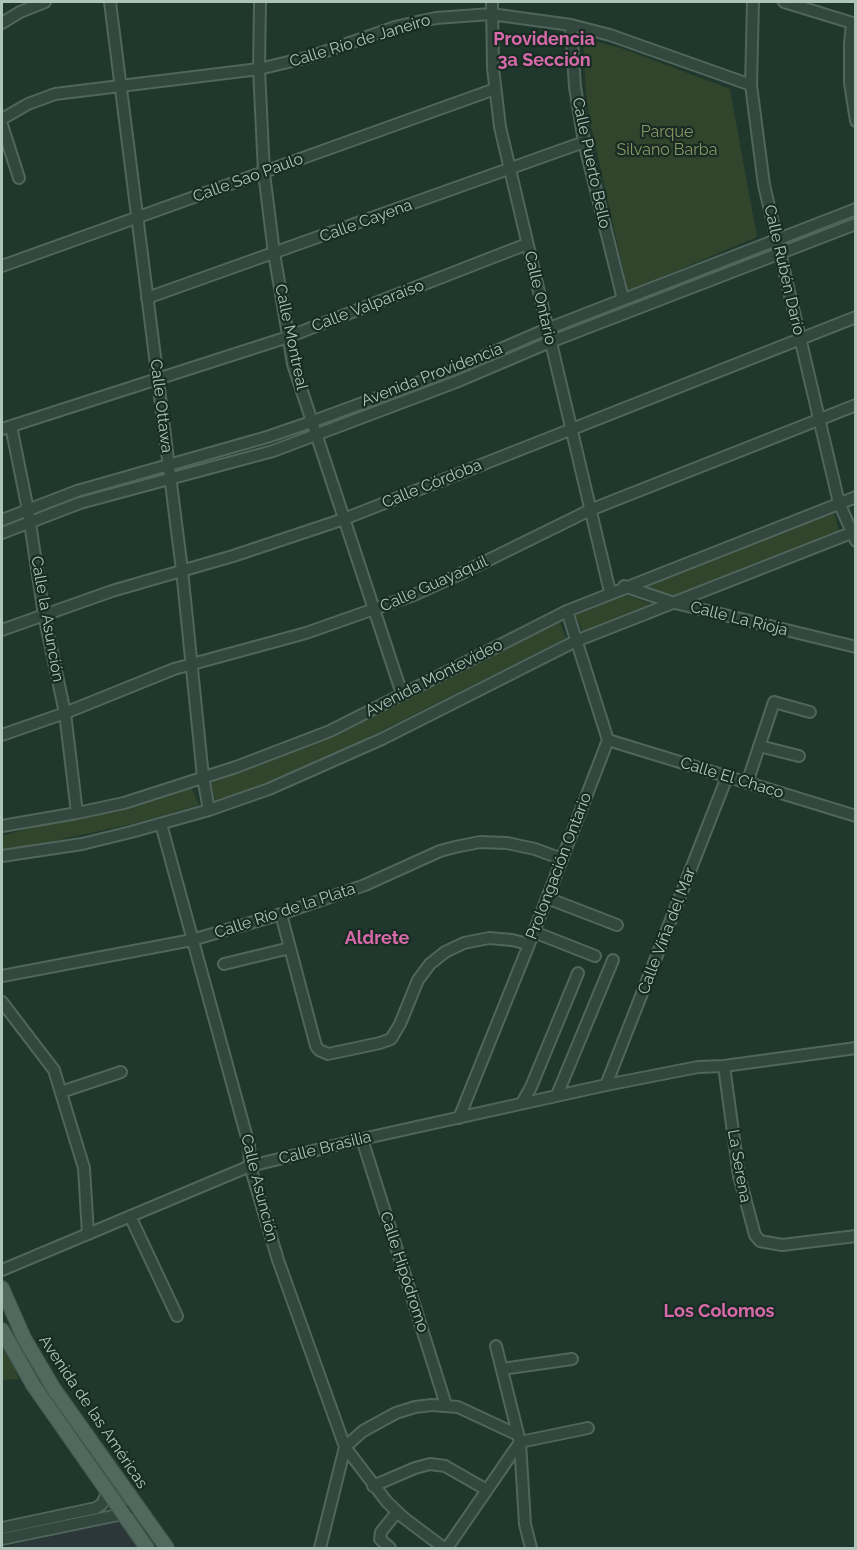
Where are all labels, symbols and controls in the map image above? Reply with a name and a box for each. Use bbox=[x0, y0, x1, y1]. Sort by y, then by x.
street label: Calle Río de Janeiro bbox=[287, 10, 433, 72]
district label: Providencia 3a Sección bbox=[493, 29, 595, 72]
street label: Calle Puerto Bello bbox=[568, 96, 614, 230]
park label: Parque Silvano Barba bbox=[617, 122, 717, 160]
street label: Calle Sao Paulo bbox=[190, 149, 306, 207]
street label: Calle Cayena bbox=[317, 195, 415, 247]
street label: Calle Rubén Darío bbox=[760, 203, 808, 337]
street label: Calle Ontario bbox=[520, 249, 560, 347]
street label: Calle Valparaíso bbox=[309, 276, 427, 336]
street label: Calle Montreal bbox=[270, 282, 312, 392]
street label: Avenida Providencia bbox=[359, 339, 505, 411]
street label: Calle Ottawa bbox=[146, 358, 176, 454]
street label: Calle Córdoba bbox=[379, 455, 485, 513]
street label: Calle Guayaquil bbox=[377, 552, 491, 616]
street label: Calle la Asunción bbox=[26, 555, 68, 683]
street label: Calle La Rioja bbox=[688, 598, 790, 640]
street label: Avenida Montevideo bbox=[362, 635, 506, 721]
street label: Calle El Chaco bbox=[678, 753, 786, 803]
street label: Prolongación Ontario bbox=[522, 790, 596, 942]
street label: Calle Viña del Mar bbox=[634, 865, 700, 997]
street label: Calle Río de la Plata bbox=[212, 879, 358, 943]
district label: Aldrete bbox=[345, 928, 409, 950]
street label: Calle Brasilia bbox=[277, 1127, 373, 1169]
street label: La Serena bbox=[723, 1128, 755, 1204]
street label: Calle Asunción bbox=[236, 1132, 282, 1244]
street label: Calle Hipódromo bbox=[375, 1209, 433, 1335]
district label: Los Colomos bbox=[664, 1301, 774, 1323]
street label: Avenida de las Américas bbox=[34, 1332, 152, 1492]

